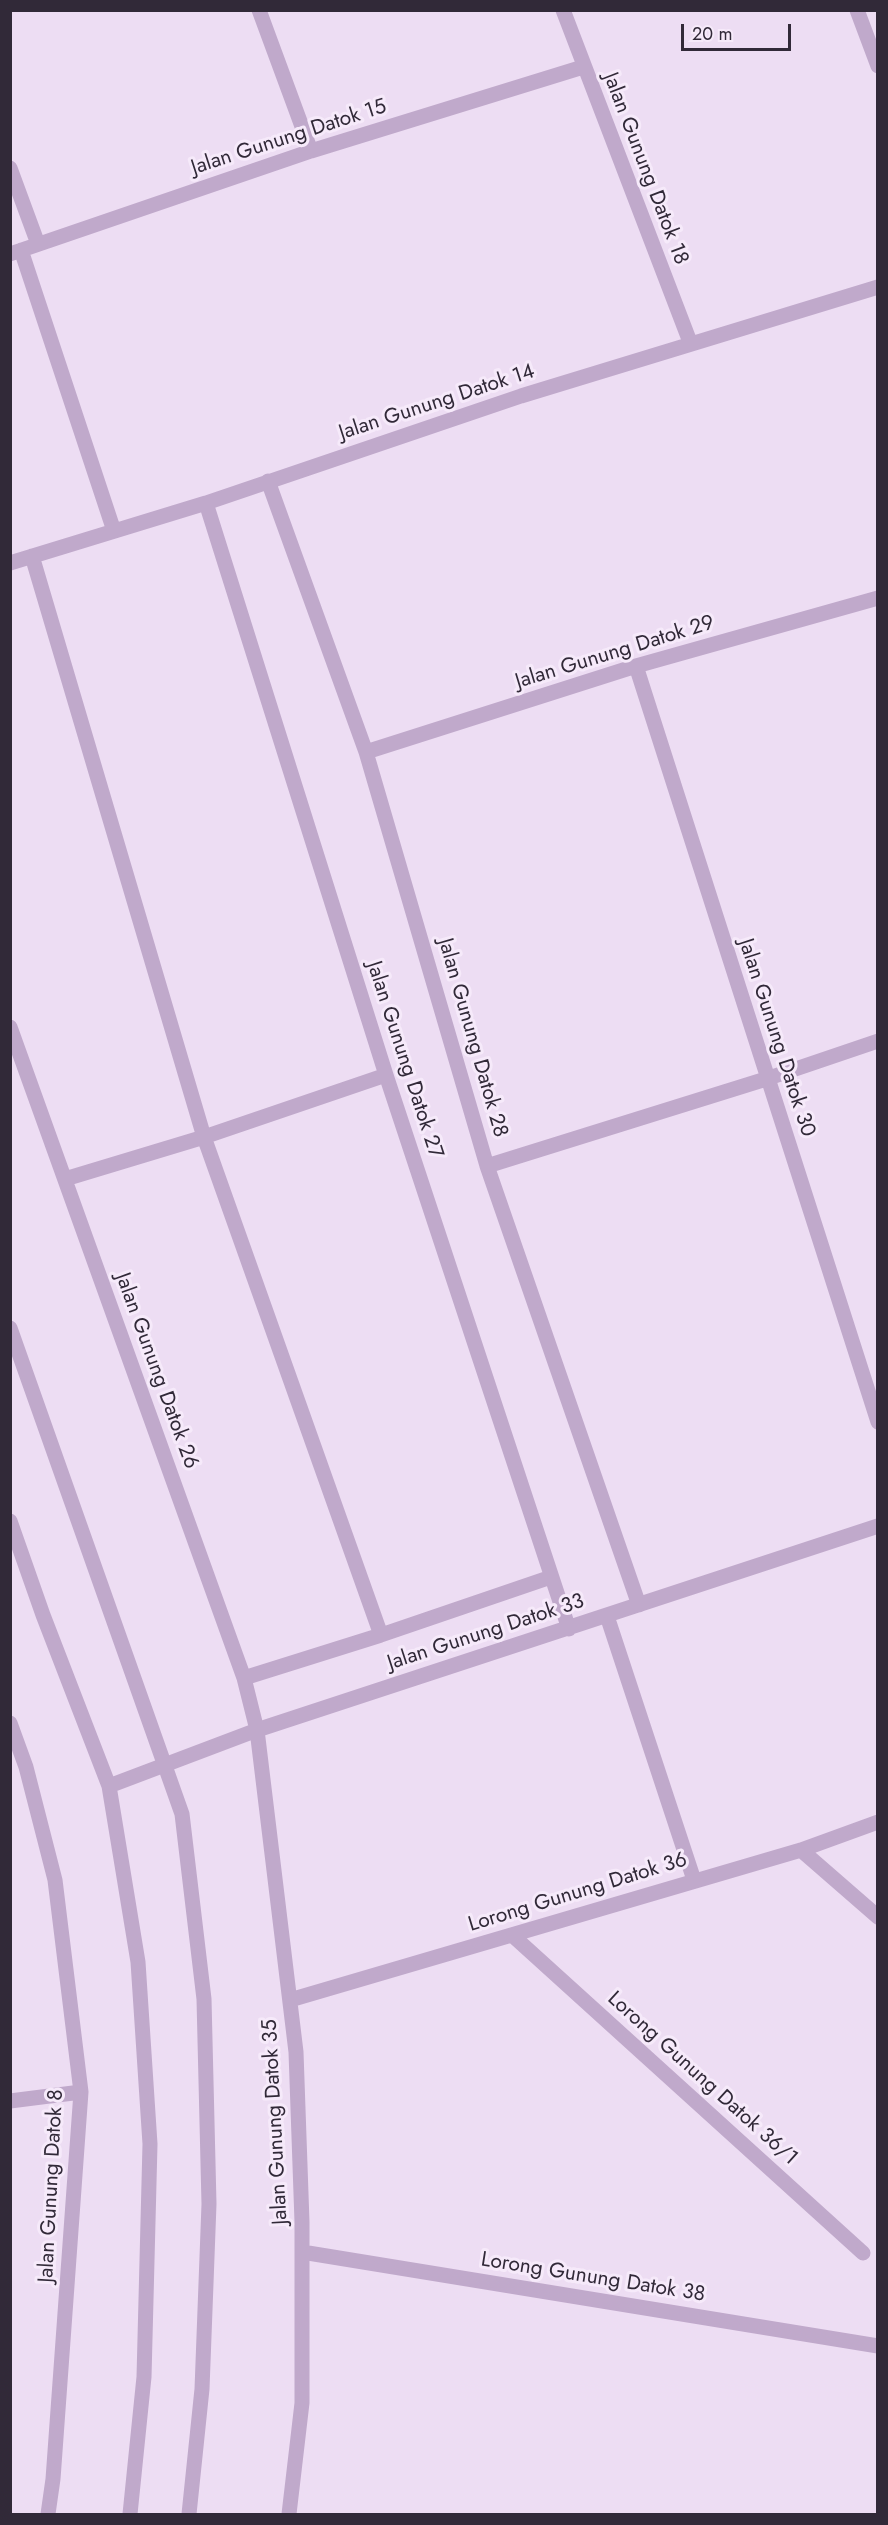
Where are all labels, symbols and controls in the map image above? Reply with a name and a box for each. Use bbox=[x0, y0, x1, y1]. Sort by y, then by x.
scale bar bbox=[684, 12, 794, 50]
text: 20 m bbox=[692, 21, 732, 47]
street label: Jalan Gunung Datok 18 bbox=[597, 70, 693, 268]
street label: Jalan Gunung Datok 15 bbox=[188, 95, 390, 181]
street label: Jalan Gunung Datok 14 bbox=[336, 359, 538, 447]
street label: Jalan Gunung Datok 29 bbox=[513, 611, 717, 695]
street label: Jalan Gunung Datok 28 bbox=[432, 936, 512, 1140]
street label: Jalan Gunung Datok 30 bbox=[732, 936, 820, 1140]
street label: Jalan Gunung Datok 27 bbox=[360, 958, 448, 1162]
street label: Jalan Gunung Datok 26 bbox=[109, 1270, 203, 1472]
street label: Jalan Gunung Datok 33 bbox=[384, 1589, 588, 1677]
street label: Lorong Gunung Datok 36 bbox=[466, 1848, 690, 1938]
street label: Lorong Gunung Datok 36/1 bbox=[602, 1987, 802, 2171]
street label: Jalan Gunung Datok 35 bbox=[258, 2019, 294, 2225]
street label: Jalan Gunung Datok 8 bbox=[34, 2089, 70, 2283]
street label: Lorong Gunung Datok 38 bbox=[479, 2248, 707, 2308]

